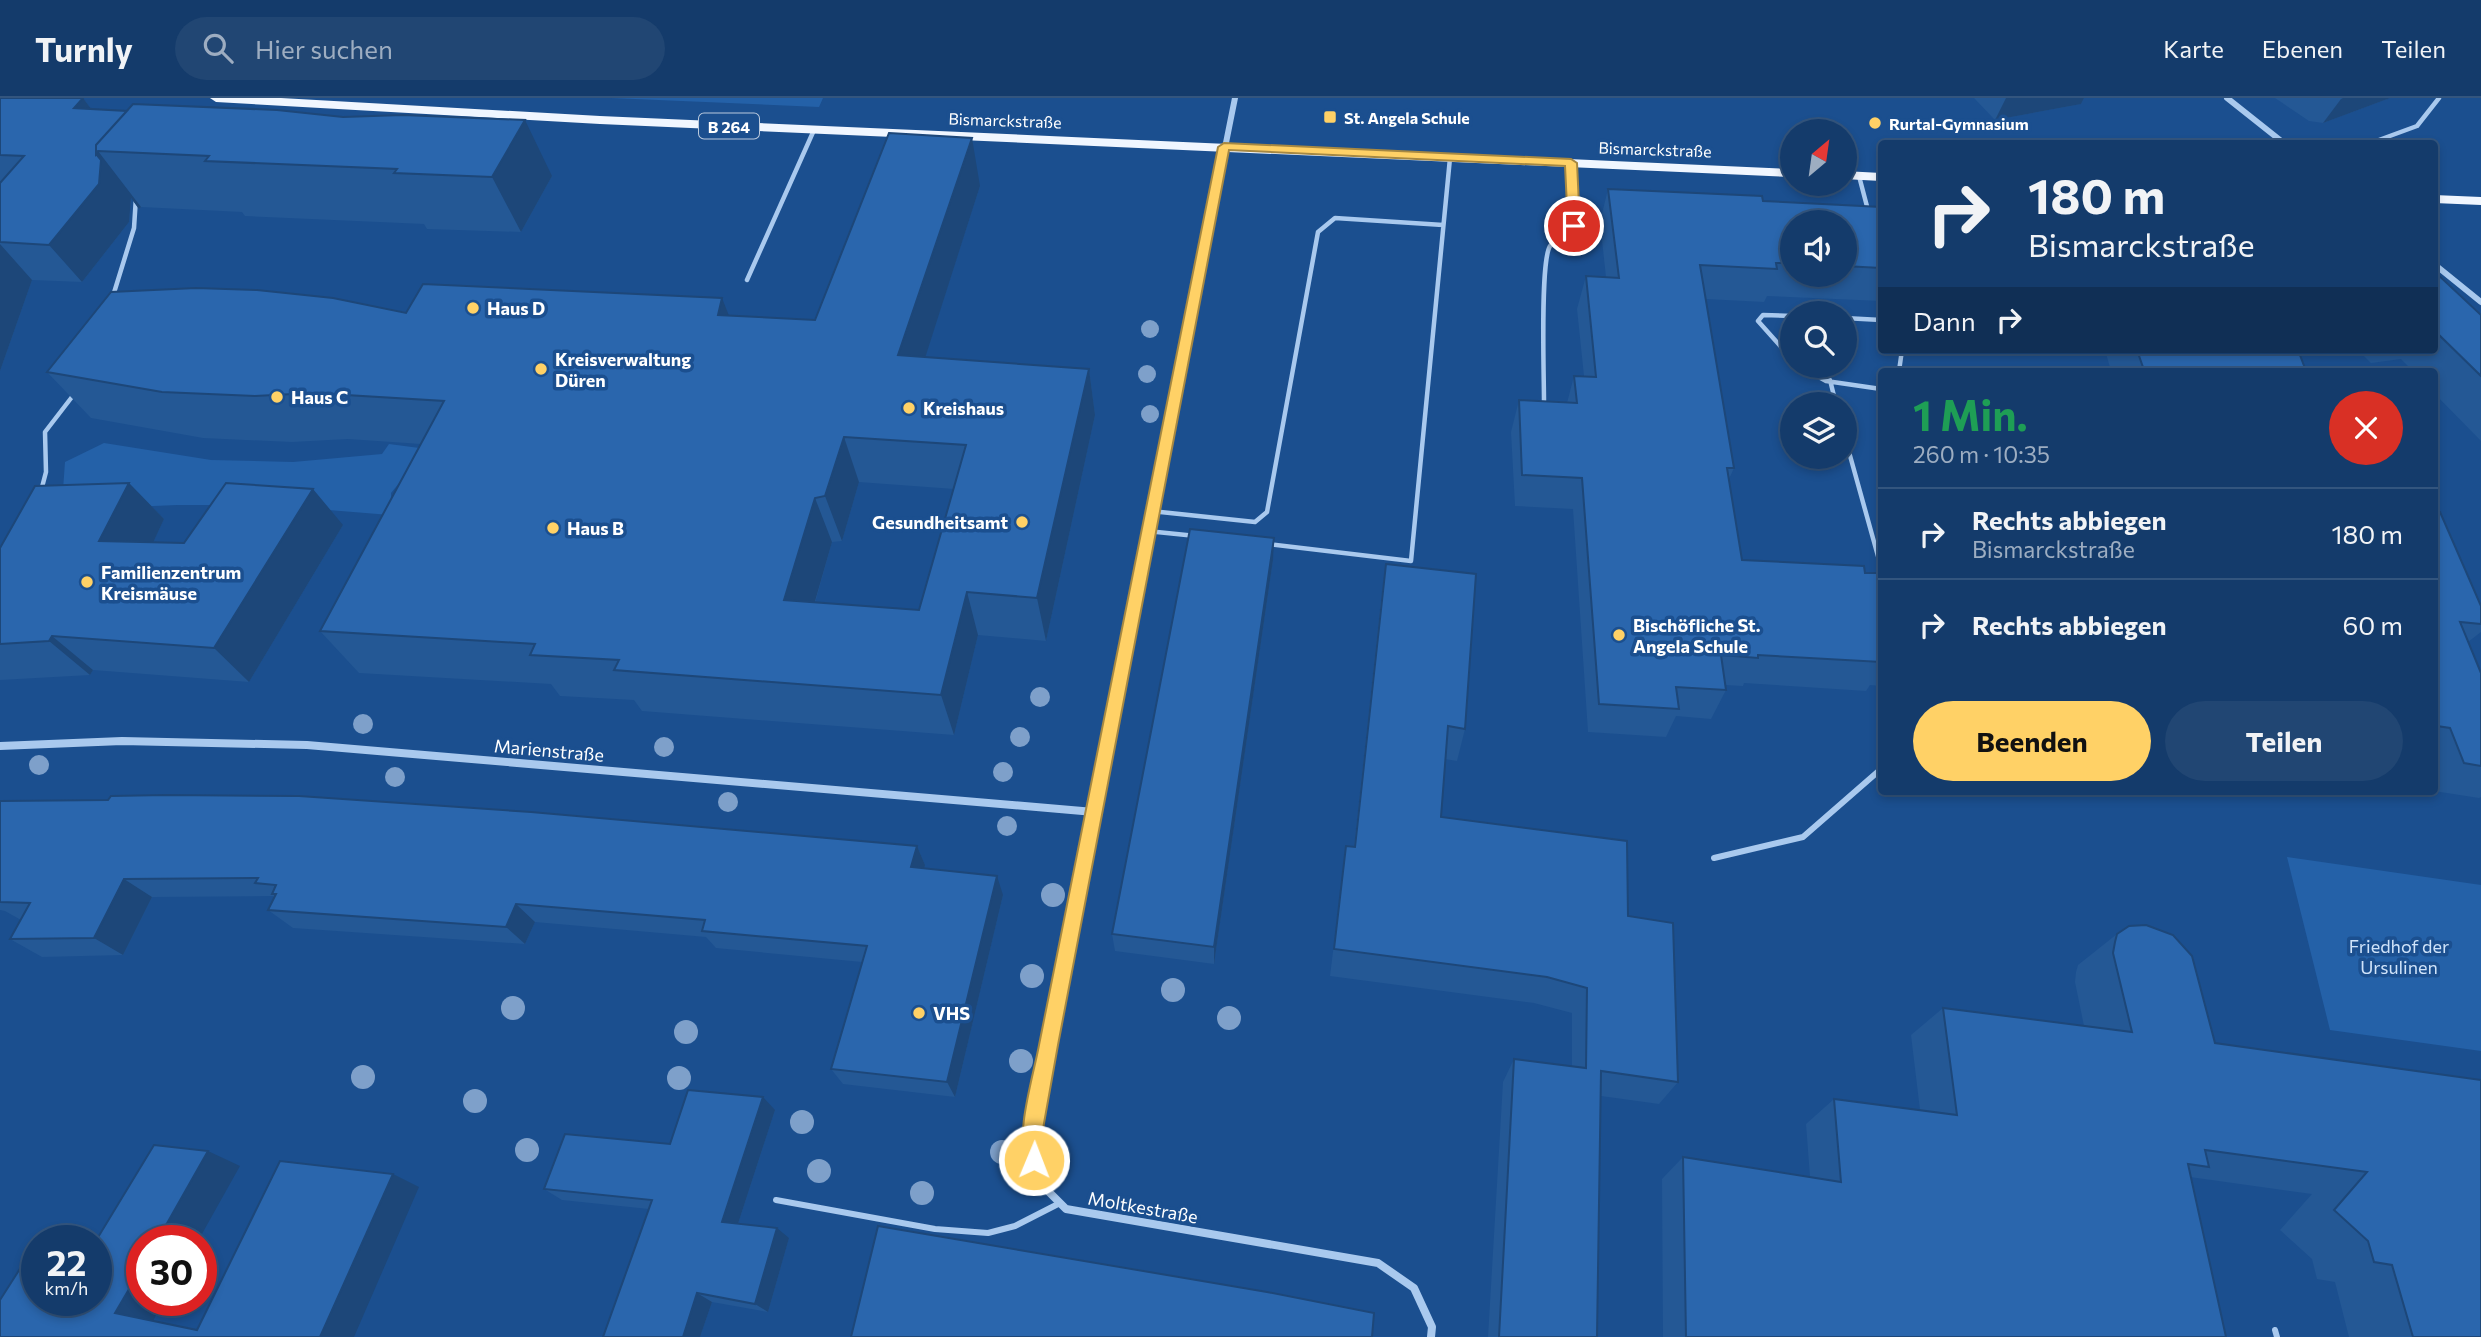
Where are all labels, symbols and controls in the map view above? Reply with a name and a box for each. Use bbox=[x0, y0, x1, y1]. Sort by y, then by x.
search box bbox=[175, 17, 665, 80]
text: Turnly bbox=[35, 28, 133, 69]
icon: search bbox=[199, 29, 237, 67]
text: Hier suchen bbox=[255, 33, 393, 64]
text: Karte bbox=[2163, 34, 2224, 63]
text: Ebenen bbox=[2262, 34, 2343, 63]
text: Teilen bbox=[2381, 34, 2446, 63]
place label: St. Angela Schule bbox=[1344, 108, 1470, 127]
street label: Bismarckstraße bbox=[948, 109, 1062, 131]
marker: St. Angela Schule bbox=[1322, 109, 1338, 125]
road number: B 264 bbox=[699, 114, 759, 138]
place label: Rurtal-Gymnasium bbox=[1889, 114, 2029, 133]
marker: Rurtal-Gymnasium bbox=[1867, 115, 1883, 131]
north arrow bbox=[1780, 119, 1857, 196]
map controls bbox=[1780, 119, 1857, 469]
street label: Bismarckstraße bbox=[1598, 138, 1712, 160]
text: 180 m bbox=[2028, 164, 2165, 224]
icon: right bbox=[1913, 168, 2004, 259]
pin bbox=[1544, 196, 1604, 256]
icon: arrive bbox=[1555, 207, 1593, 245]
button: sound bbox=[1780, 210, 1857, 287]
text: Bismarckstraße bbox=[2028, 224, 2255, 264]
place label: Haus D bbox=[487, 297, 545, 319]
marker: Haus D bbox=[465, 300, 481, 316]
button: search bbox=[1780, 301, 1857, 378]
icon: right bbox=[1990, 301, 2028, 339]
text: Dann bbox=[1913, 305, 1976, 336]
place label: Kreisverwaltung Düren bbox=[555, 348, 691, 391]
marker: Kreisverwaltung Düren bbox=[533, 361, 549, 377]
place label: Haus C bbox=[291, 386, 348, 408]
text: 1 Min. bbox=[1913, 388, 2028, 440]
marker: Haus C bbox=[269, 389, 285, 405]
button: close bbox=[2329, 391, 2403, 465]
button: layers bbox=[1780, 392, 1857, 469]
place label: Kreishaus bbox=[923, 397, 1004, 419]
marker: Kreishaus bbox=[901, 400, 917, 416]
text: 260 m · 10:35 bbox=[1913, 440, 2050, 468]
text: Rechts abbiegen bbox=[1972, 504, 2167, 535]
place label: Gesundheitsamt bbox=[872, 511, 1008, 533]
marker: Gesundheitsamt bbox=[1014, 514, 1030, 530]
icon: right bbox=[1913, 515, 1951, 553]
place label: Haus B bbox=[567, 517, 624, 539]
text: 180 m bbox=[2331, 518, 2403, 549]
marker: Haus B bbox=[545, 520, 561, 536]
text: Bismarckstraße bbox=[1972, 535, 2135, 563]
place label: Familienzentrum Kreismäuse bbox=[101, 561, 241, 604]
marker: Familienzentrum Kreismäuse bbox=[79, 574, 95, 590]
icon: right bbox=[1913, 606, 1951, 644]
text: Rechts abbiegen bbox=[1972, 609, 2167, 640]
text: 60 m bbox=[2343, 609, 2403, 640]
place label: Bischöfliche St. Angela Schule bbox=[1633, 614, 1761, 657]
marker: Bischöfliche St. Angela Schule bbox=[1611, 627, 1627, 643]
button: Beenden bbox=[1913, 701, 2151, 781]
button: Teilen bbox=[2165, 701, 2403, 781]
street label: Marienstraße bbox=[493, 734, 605, 766]
park label: Friedhof der Ursulinen bbox=[2349, 935, 2449, 978]
place label: VHS bbox=[933, 1002, 970, 1024]
marker: VHS bbox=[911, 1005, 927, 1021]
position arrow bbox=[997, 1123, 1071, 1197]
street label: Moltkestraße bbox=[1086, 1187, 1200, 1227]
speed limit sign: 30 bbox=[126, 1225, 217, 1316]
text: 22 bbox=[47, 1240, 86, 1283]
text: km/h bbox=[45, 1277, 88, 1299]

